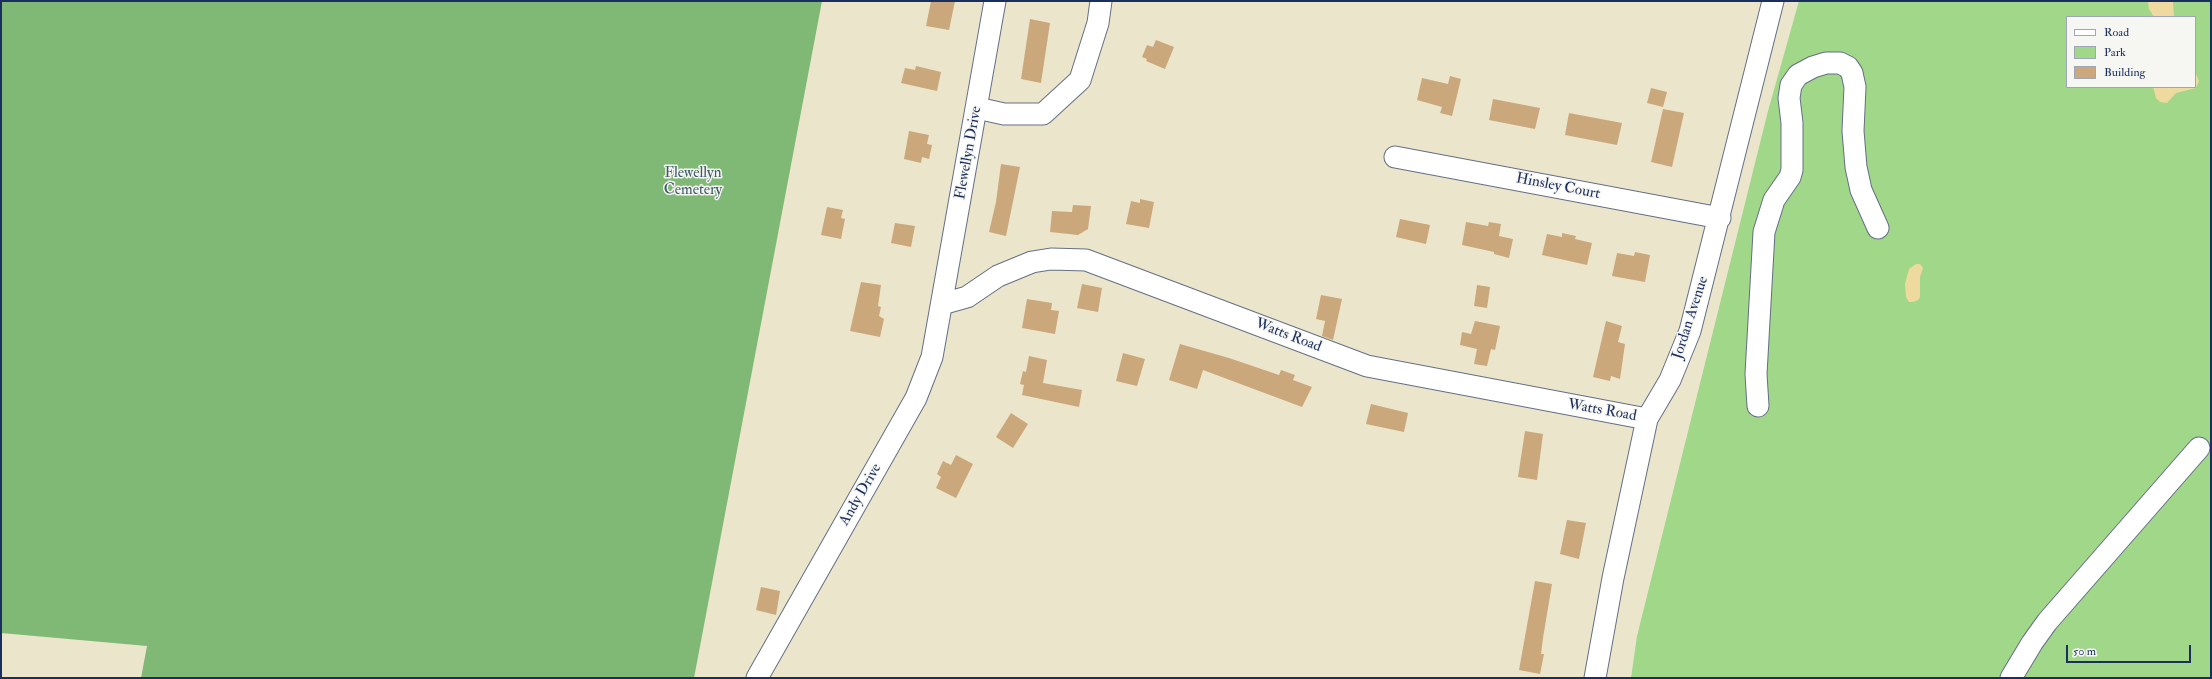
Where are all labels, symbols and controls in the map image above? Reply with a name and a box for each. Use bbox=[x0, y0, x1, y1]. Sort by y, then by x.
legend bbox=[2066, 16, 2196, 88]
text: Road bbox=[2104, 25, 2129, 40]
text: Park bbox=[2104, 45, 2126, 60]
text: Building bbox=[2104, 65, 2145, 80]
street label: Flewellyn Drive bbox=[952, 105, 986, 201]
park label: Flewellyn Cemetery bbox=[664, 165, 722, 200]
street label: Hinsley Court bbox=[1514, 170, 1602, 204]
street label: Jordan Avenue bbox=[1669, 274, 1713, 362]
street label: Watts Road bbox=[1252, 315, 1324, 357]
street label: Watts Road bbox=[1566, 396, 1638, 426]
street label: Andy Drive bbox=[836, 461, 886, 529]
scale bar bbox=[2068, 637, 2193, 663]
text: 50 m bbox=[2073, 644, 2096, 659]

